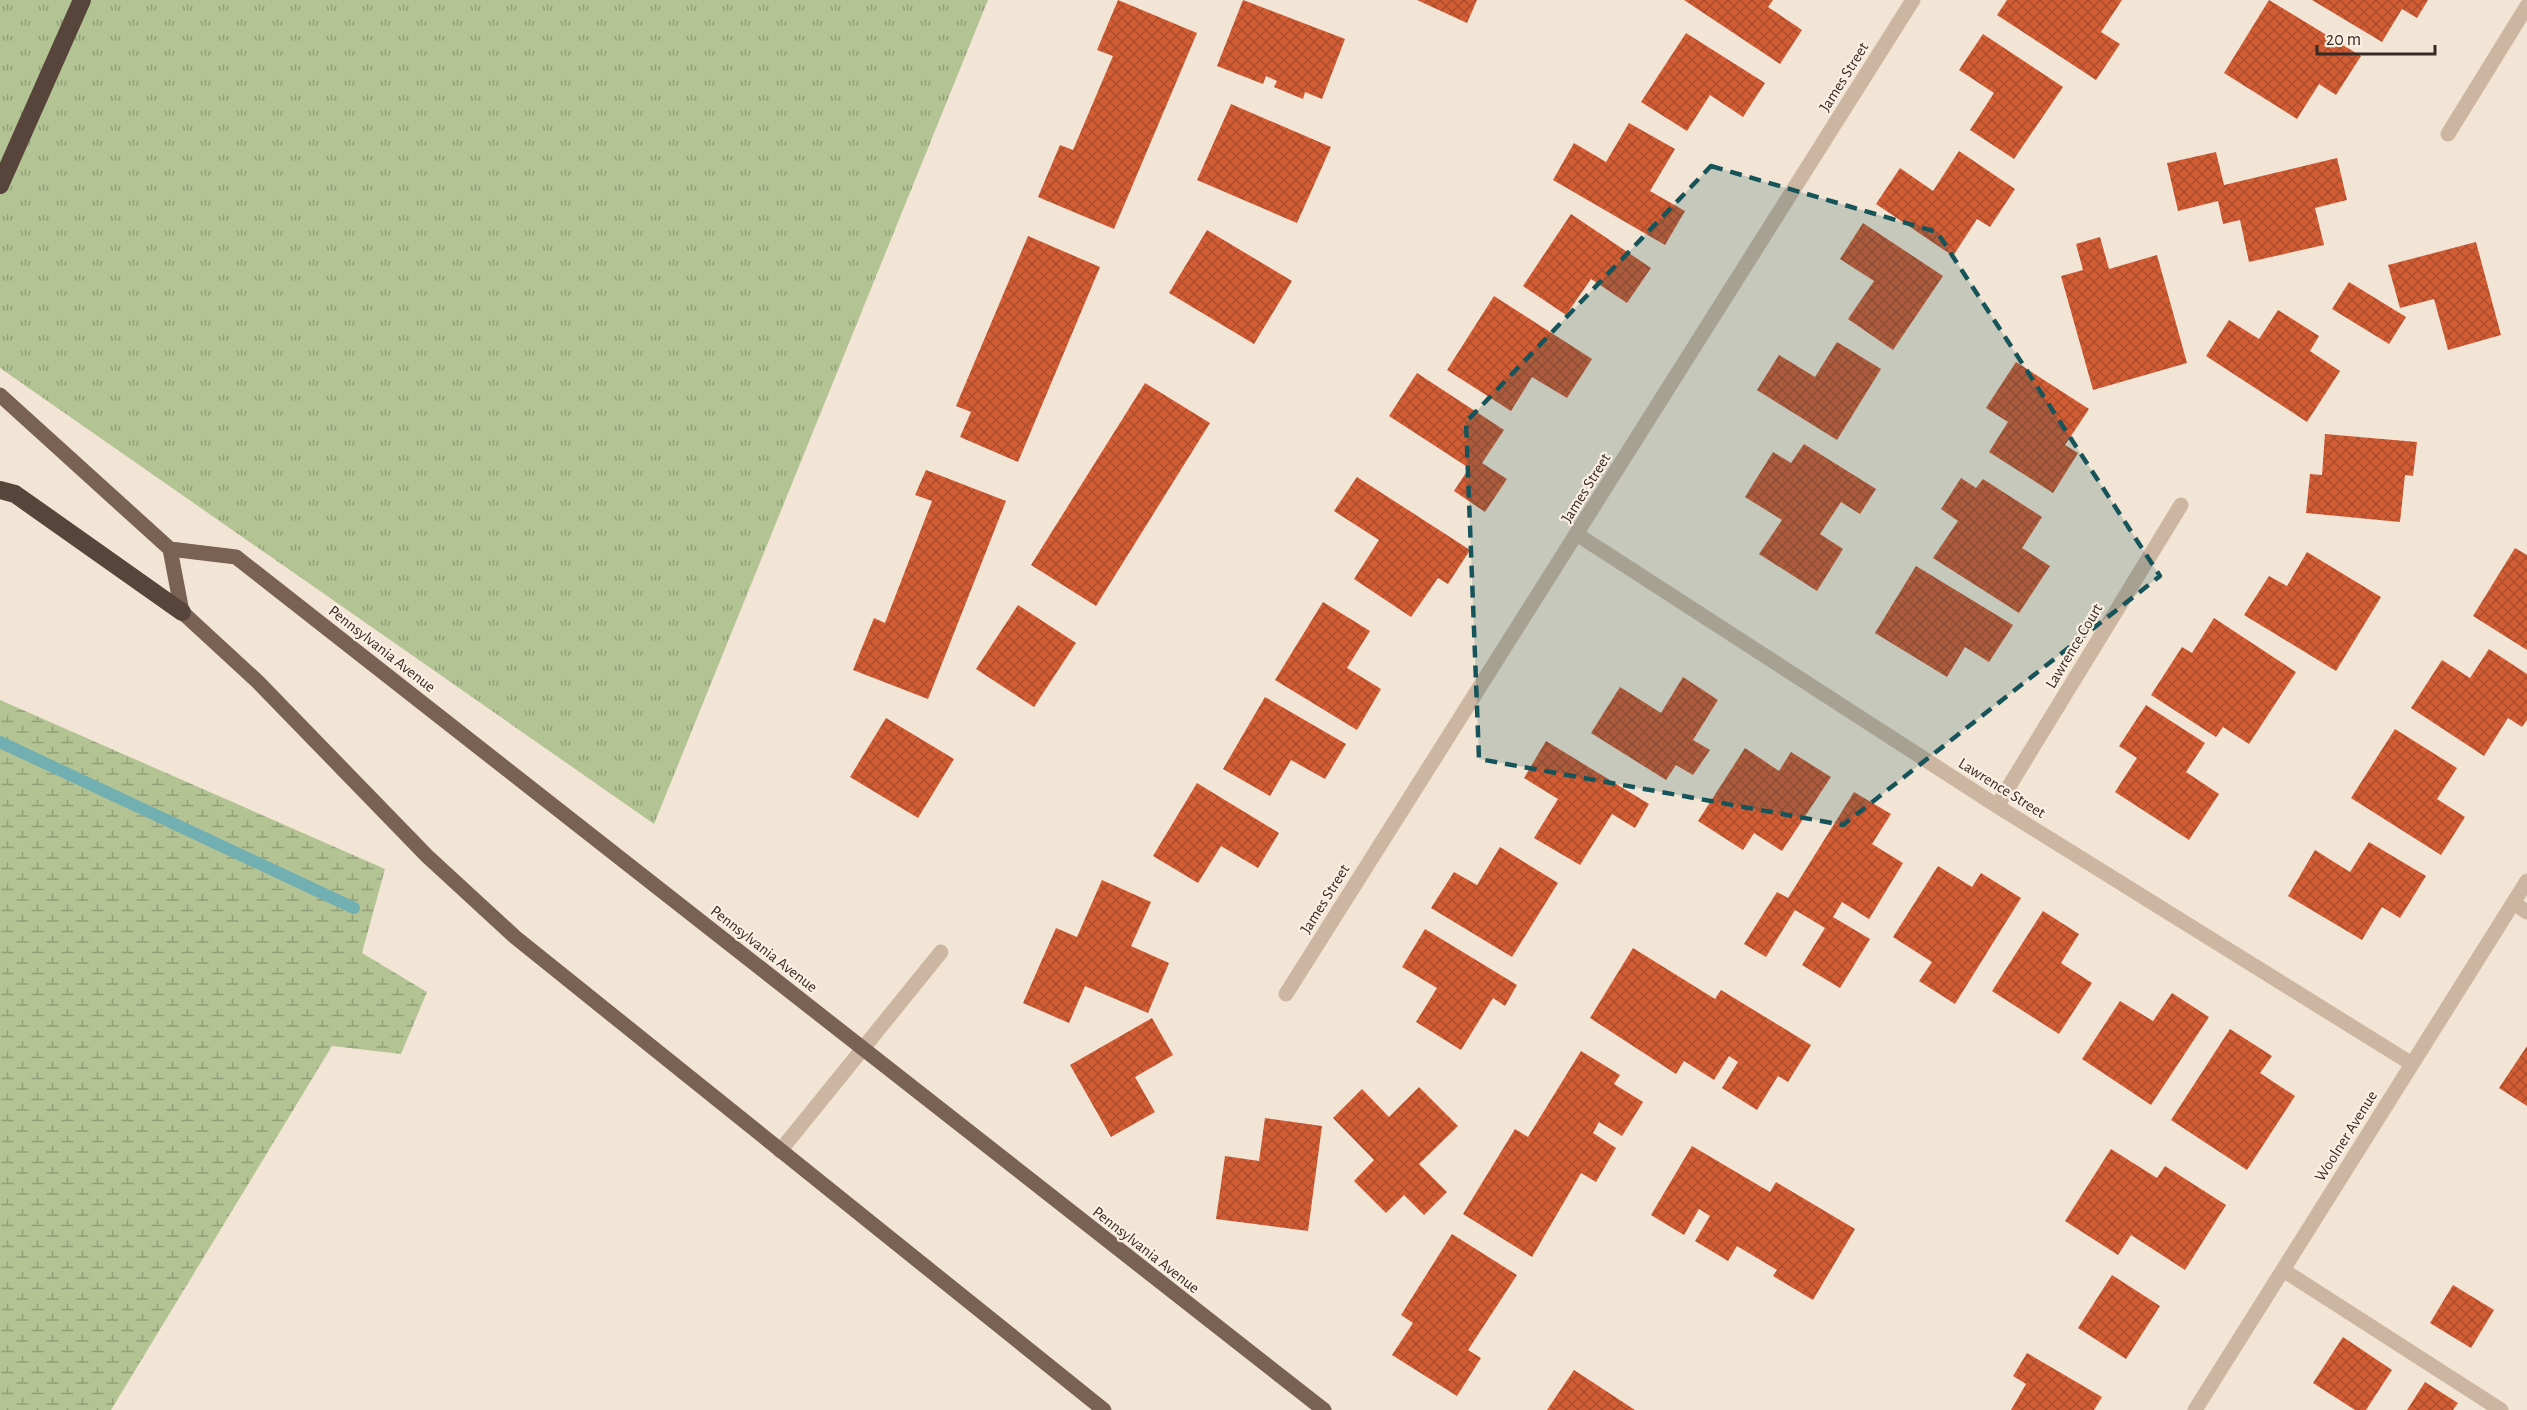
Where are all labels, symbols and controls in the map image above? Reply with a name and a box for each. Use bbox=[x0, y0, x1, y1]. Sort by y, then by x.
scale bar bbox=[2317, 18, 2436, 56]
text: 20 m bbox=[2326, 31, 2361, 49]
street label: James Street bbox=[1816, 40, 1872, 114]
street label: James Street bbox=[1558, 451, 1614, 525]
street label: Lawrence Court bbox=[2042, 601, 2106, 691]
street label: Pennsylvania Avenue bbox=[325, 602, 438, 696]
street label: Lawrence Street bbox=[1956, 755, 2048, 821]
street label: James Street bbox=[1297, 862, 1353, 936]
street label: Pennsylvania Avenue bbox=[707, 902, 820, 996]
street label: Woolner Avenue bbox=[2312, 1088, 2380, 1184]
street label: Pennsylvania Avenue bbox=[1089, 1203, 1202, 1297]

